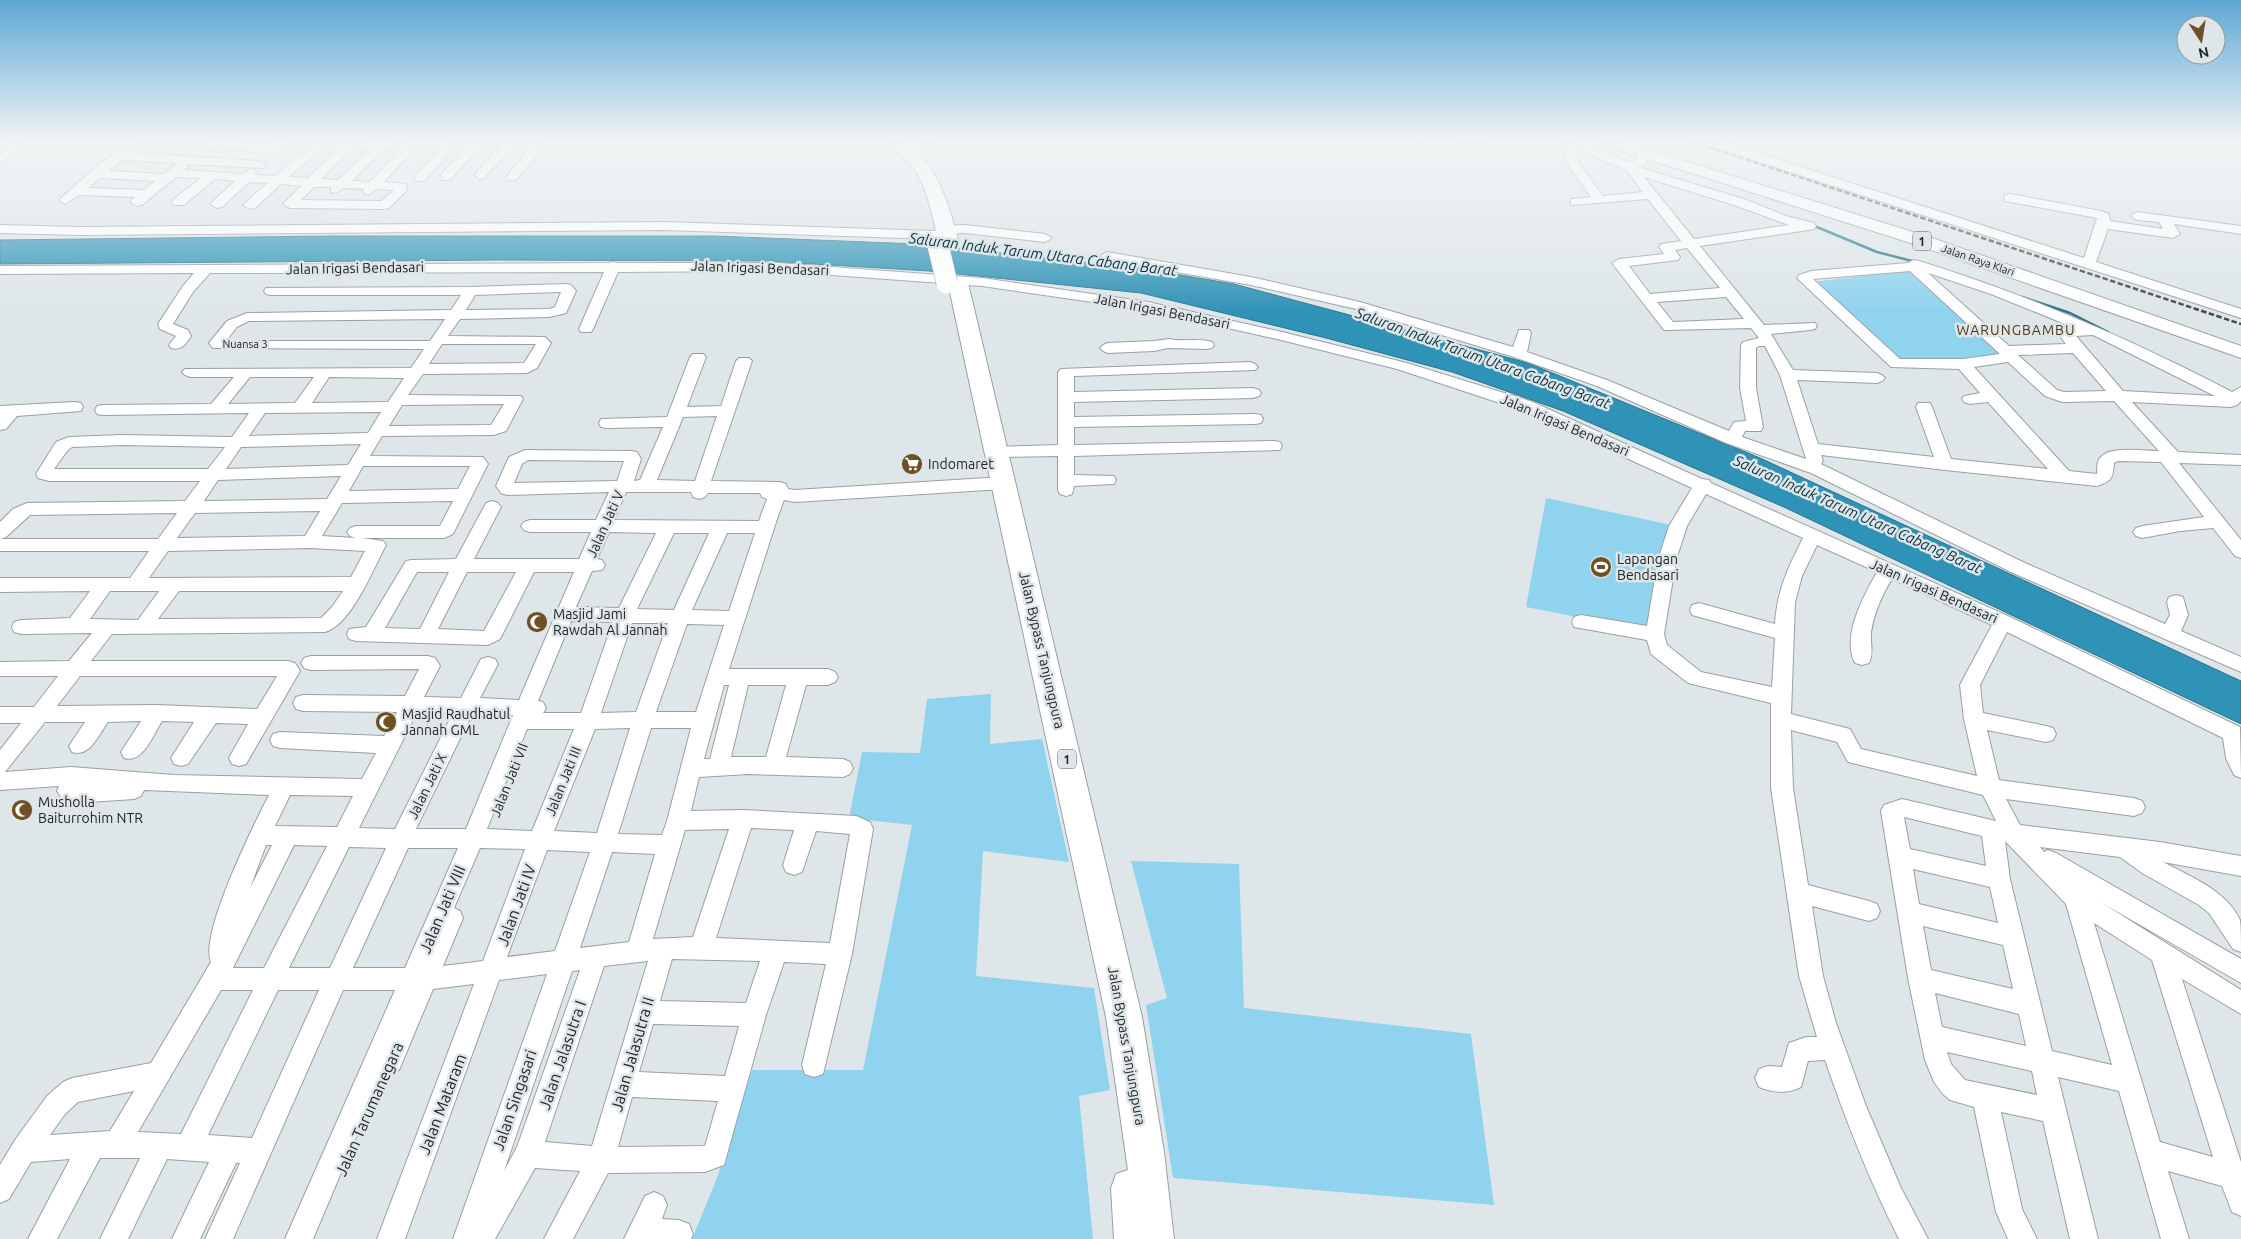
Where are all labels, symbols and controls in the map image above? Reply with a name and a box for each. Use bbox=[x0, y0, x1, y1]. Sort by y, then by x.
north arrow bbox=[2176, 15, 2226, 65]
text: N bbox=[2197, 44, 2210, 62]
water label: Saluran Induk Tarum Utara Cabang Barat bbox=[907, 229, 1178, 279]
road number: 1 bbox=[1913, 232, 1931, 250]
street label: Jalan Raya Klari bbox=[1940, 242, 2016, 278]
street label: Jalan Irigasi Bendasari bbox=[691, 258, 829, 278]
street label: Jalan Irigasi Bendasari bbox=[286, 259, 424, 277]
street label: Jalan Irigasi Bendasari bbox=[1093, 290, 1231, 332]
water label: Saluran Induk Tarum Utara Cabang Barat bbox=[1352, 304, 1613, 412]
district label: WARUNGBAMBU bbox=[1956, 322, 2076, 338]
street label: Nuansa 3 bbox=[222, 338, 268, 350]
street label: Jalan Irigasi Bendasari bbox=[1498, 391, 1632, 459]
water label: Saluran Induk Tarum Utara Cabang Barat bbox=[1730, 451, 1985, 577]
supermarket icon: Indomaret bbox=[900, 452, 924, 476]
place label: Indomaret bbox=[928, 456, 994, 472]
street label: Jalan Jati V bbox=[583, 488, 627, 560]
place label: Lapangan Bendasari bbox=[1617, 551, 1679, 583]
sports icon: Lapangan Bendasari bbox=[1589, 555, 1613, 579]
street label: Jalan Irigasi Bendasari bbox=[1868, 556, 2000, 626]
street label: Jalan Bypass Tanjungpura bbox=[1016, 570, 1068, 730]
place label: Masjid Jami Rawdah Al Jannah bbox=[553, 606, 668, 638]
mosque icon: Masjid Jami Rawdah Al Jannah bbox=[525, 610, 549, 634]
place label: Masjid Raudhatul Jannah GML bbox=[402, 706, 510, 738]
mosque icon: Masjid Raudhatul Jannah GML bbox=[374, 710, 398, 734]
street label: Jalan Jati VII bbox=[487, 741, 531, 819]
street label: Jalan Jati III bbox=[542, 744, 584, 818]
street label: Jalan Jati X bbox=[404, 750, 450, 821]
road number: 1 bbox=[1058, 750, 1076, 769]
place label: Musholla Baiturrohim NTR bbox=[38, 794, 143, 826]
mosque icon: Musholla Baiturrohim NTR bbox=[10, 798, 34, 822]
street label: Jalan Jati VIII bbox=[415, 862, 469, 956]
street label: Jalan Jati IV bbox=[493, 862, 539, 948]
street label: Jalan Bypass Tanjungpura bbox=[1105, 965, 1149, 1127]
street label: Jalan Jalasutra II bbox=[607, 995, 657, 1113]
street label: Jalan Jalasutra I bbox=[535, 998, 589, 1112]
street label: Jalan Tarumanegara bbox=[331, 1039, 407, 1179]
street label: Jalan Singasari bbox=[488, 1047, 540, 1153]
street label: Jalan Mataram bbox=[415, 1051, 469, 1157]

